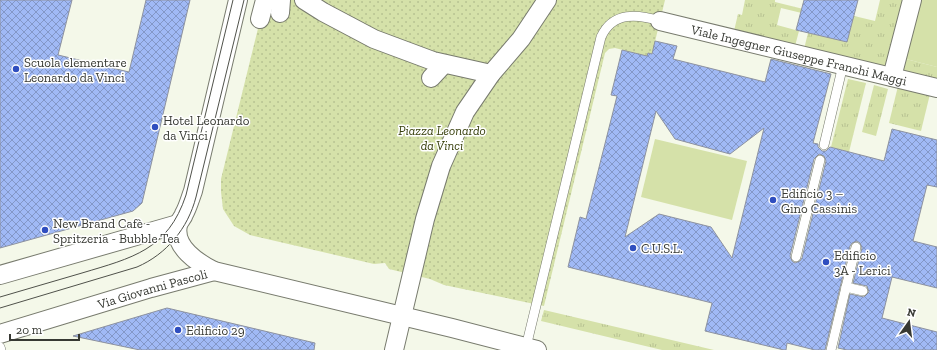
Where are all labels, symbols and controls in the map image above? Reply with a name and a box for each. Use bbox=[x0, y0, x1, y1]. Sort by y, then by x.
street label: Viale Ingegner Giuseppe Franchi Maggi bbox=[689, 21, 909, 88]
place label: Scuola elementare Leonardo da Vinci bbox=[24, 55, 127, 85]
marker: Scuola elementare Leonardo da Vinci bbox=[11, 64, 21, 74]
place label: Hotel Leonardo da Vinci bbox=[163, 113, 250, 143]
marker: Hotel Leonardo da Vinci bbox=[150, 122, 160, 132]
park label: Piazza Leonardo da Vinci bbox=[398, 123, 486, 153]
place label: Edificio 3 – Gino Cassinis bbox=[781, 186, 857, 216]
marker: Edificio 3 – Gino Cassinis bbox=[768, 195, 778, 205]
place label: New Brand Cafè - Spritzeria - Bubble Tea bbox=[53, 216, 181, 246]
marker: New Brand Cafè - Spritzeria - Bubble Tea bbox=[40, 225, 50, 235]
place label: C.U.S.L. bbox=[641, 241, 683, 256]
marker: C.U.S.L. bbox=[628, 243, 638, 253]
place label: Edificio 3A - Lerici bbox=[834, 248, 891, 278]
marker: Edificio 3A - Lerici bbox=[821, 257, 831, 267]
street label: Via Giovanni Pascoli bbox=[95, 266, 209, 312]
north arrow bbox=[889, 302, 929, 342]
text: N bbox=[906, 305, 918, 320]
scale bar bbox=[10, 316, 79, 342]
text: 20 m bbox=[16, 323, 43, 337]
place label: Edificio 29 bbox=[186, 323, 245, 338]
marker: Edificio 29 bbox=[173, 325, 183, 335]

